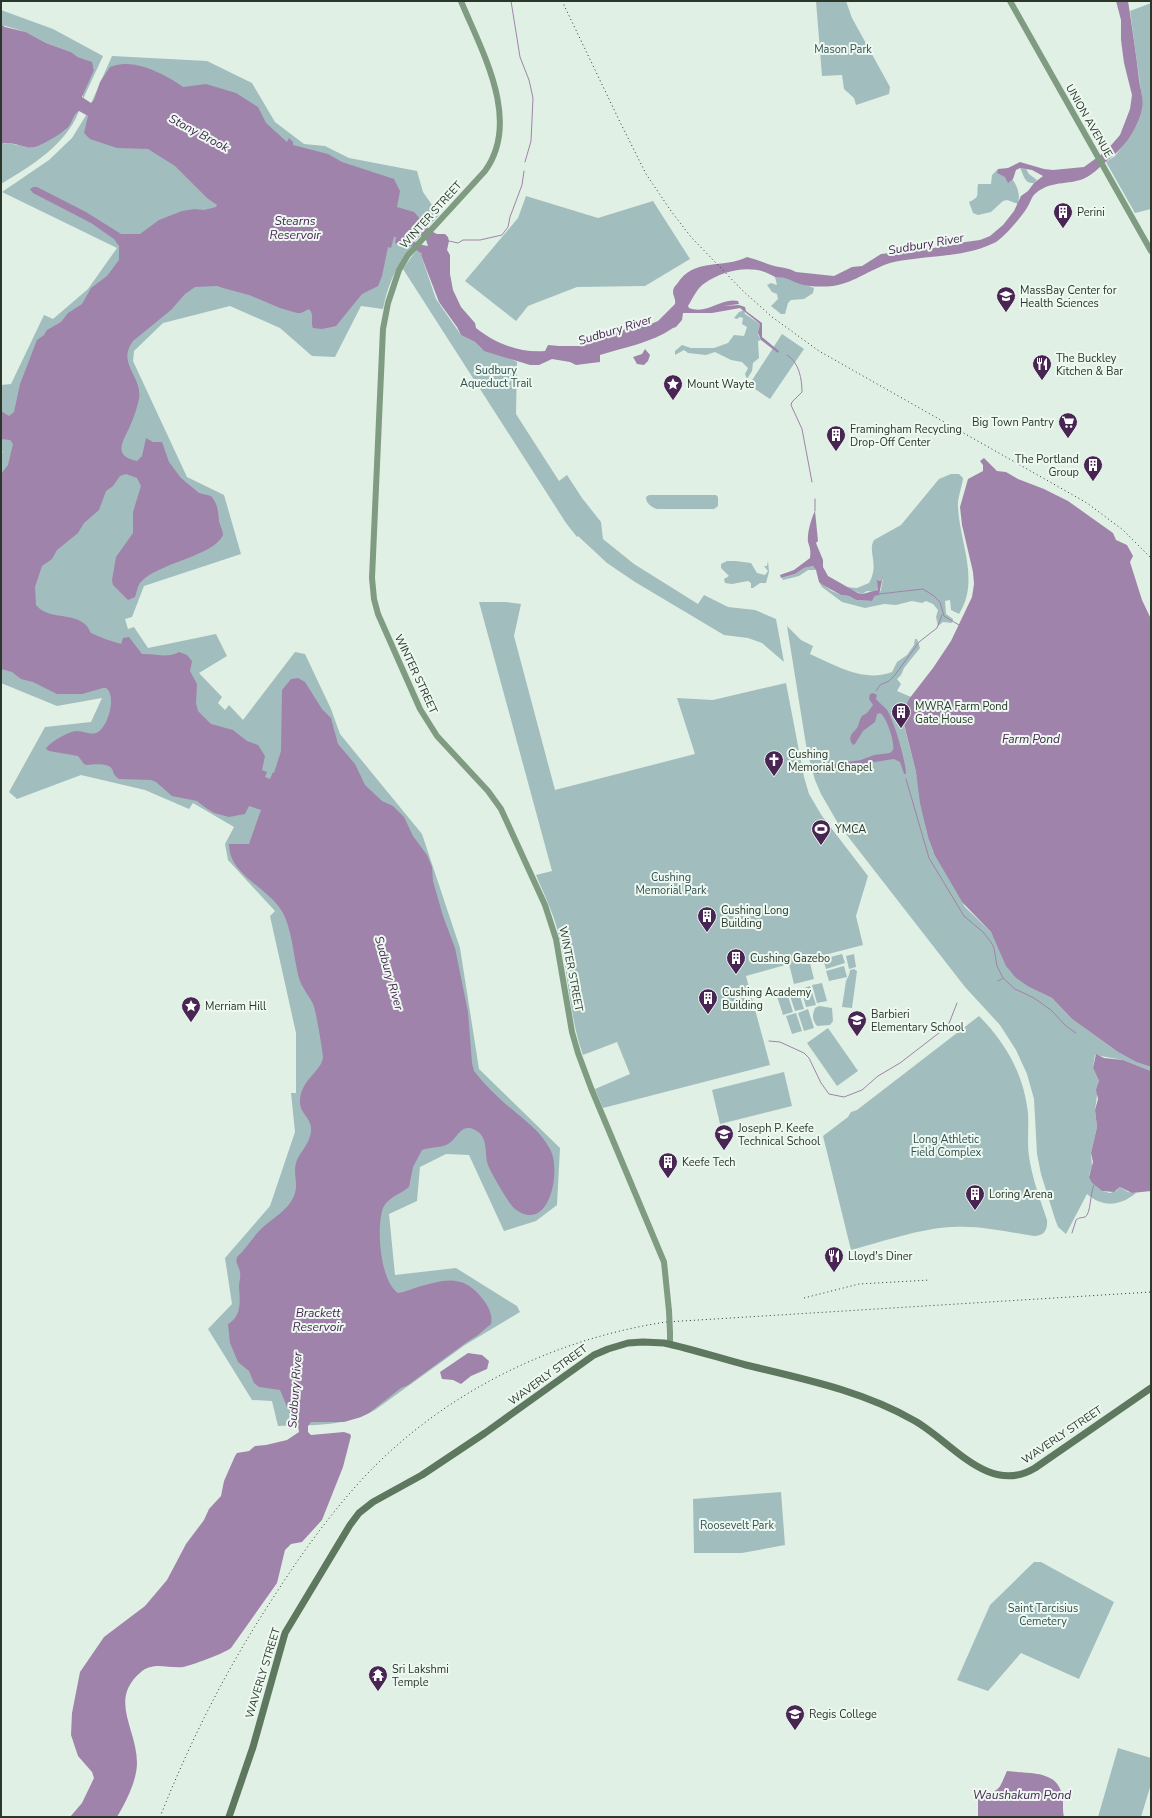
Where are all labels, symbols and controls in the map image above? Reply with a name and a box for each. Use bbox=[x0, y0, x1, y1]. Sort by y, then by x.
park label: Mason Park bbox=[814, 42, 872, 57]
street label: UNION AVENUE bbox=[1062, 82, 1116, 160]
water label: Stony Brook bbox=[166, 110, 233, 156]
street label: WINTER STREET bbox=[397, 178, 466, 252]
building icon: Perini bbox=[1052, 201, 1074, 229]
place label: Perini bbox=[1077, 205, 1105, 220]
water label: Stearns Reservoir bbox=[270, 213, 321, 243]
water label: Sudbury River bbox=[887, 229, 966, 259]
place label: MassBay Center for Health Sciences bbox=[1020, 283, 1117, 311]
school or university icon: MassBay Center for Health Sciences bbox=[995, 285, 1017, 313]
water label: Sudbury River bbox=[576, 311, 655, 349]
place label: The Buckley Kitchen & Bar bbox=[1056, 351, 1123, 379]
restaurant icon: The Buckley Kitchen & Bar bbox=[1031, 353, 1053, 381]
park label: Sudbury Aqueduct Trail bbox=[460, 363, 533, 391]
place icon: Mount Wayte bbox=[662, 373, 684, 401]
place label: Mount Wayte bbox=[687, 377, 754, 392]
supermarket icon: Big Town Pantry bbox=[1057, 411, 1079, 439]
place label: Big Town Pantry bbox=[972, 415, 1054, 430]
place label: Framingham Recycling Drop-Off Center bbox=[850, 422, 962, 450]
building icon: Framingham Recycling Drop-Off Center bbox=[825, 424, 847, 452]
place label: The Portland Group bbox=[1015, 452, 1079, 480]
building icon: The Portland Group bbox=[1082, 454, 1104, 482]
street label: WINTER STREET bbox=[391, 632, 441, 717]
place label: MWRA Farm Pond Gate House bbox=[915, 699, 1008, 727]
building icon: MWRA Farm Pond Gate House bbox=[890, 701, 912, 729]
water label: Farm Pond bbox=[1002, 731, 1060, 747]
place label: Cushing Memorial Chapel bbox=[788, 747, 873, 775]
church icon: Cushing Memorial Chapel bbox=[763, 749, 785, 777]
sports icon: YMCA bbox=[810, 818, 832, 846]
place label: YMCA bbox=[834, 822, 866, 837]
park label: Cushing Memorial Park bbox=[635, 870, 707, 898]
place label: Cushing Long Building bbox=[721, 903, 789, 931]
building icon: Cushing Long Building bbox=[696, 905, 718, 933]
street label: WINTER STREET bbox=[555, 925, 587, 1013]
water label: Sudbury River bbox=[371, 934, 407, 1013]
building icon: Cushing Gazebo bbox=[725, 947, 747, 975]
place label: Cushing Gazebo bbox=[750, 951, 830, 966]
place label: Cushing Academy Building bbox=[722, 985, 812, 1013]
building icon: Cushing Academy Building bbox=[697, 987, 719, 1015]
place icon: Merriam Hill bbox=[180, 995, 202, 1023]
place label: Merriam Hill bbox=[205, 999, 267, 1014]
place label: Barbieri Elementary School bbox=[871, 1007, 965, 1035]
school or university icon: Barbieri Elementary School bbox=[846, 1009, 868, 1037]
place label: Joseph P. Keefe Technical School bbox=[737, 1121, 821, 1149]
school or university icon: Joseph P. Keefe Technical School bbox=[713, 1123, 735, 1151]
park label: Long Athletic Field Complex bbox=[911, 1132, 982, 1160]
building icon: Keefe Tech bbox=[657, 1151, 679, 1179]
place label: Keefe Tech bbox=[682, 1155, 736, 1170]
building icon: Loring Arena bbox=[964, 1183, 986, 1211]
place label: Loring Arena bbox=[989, 1187, 1053, 1202]
restaurant icon: Lloyd's Diner bbox=[823, 1245, 845, 1273]
place label: Lloyd's Diner bbox=[848, 1249, 913, 1264]
water label: Brackett Reservoir bbox=[293, 1305, 344, 1335]
street label: WAVERLY STREET bbox=[505, 1341, 591, 1409]
water label: Sudbury River bbox=[284, 1351, 306, 1429]
street label: WAVERLY STREET bbox=[1019, 1402, 1106, 1468]
park label: Roosevelt Park bbox=[700, 1518, 774, 1533]
park label: Saint Tarcisius Cemetery bbox=[1008, 1601, 1078, 1629]
street label: WAVERLY STREET bbox=[242, 1625, 284, 1720]
place label: Sri Lakshmi Temple bbox=[392, 1662, 449, 1690]
temple icon: Sri Lakshmi Temple bbox=[367, 1664, 389, 1692]
school or university icon: Regis College bbox=[784, 1703, 806, 1731]
place label: Regis College bbox=[809, 1707, 877, 1722]
water label: Waushakum Pond bbox=[973, 1787, 1071, 1803]

